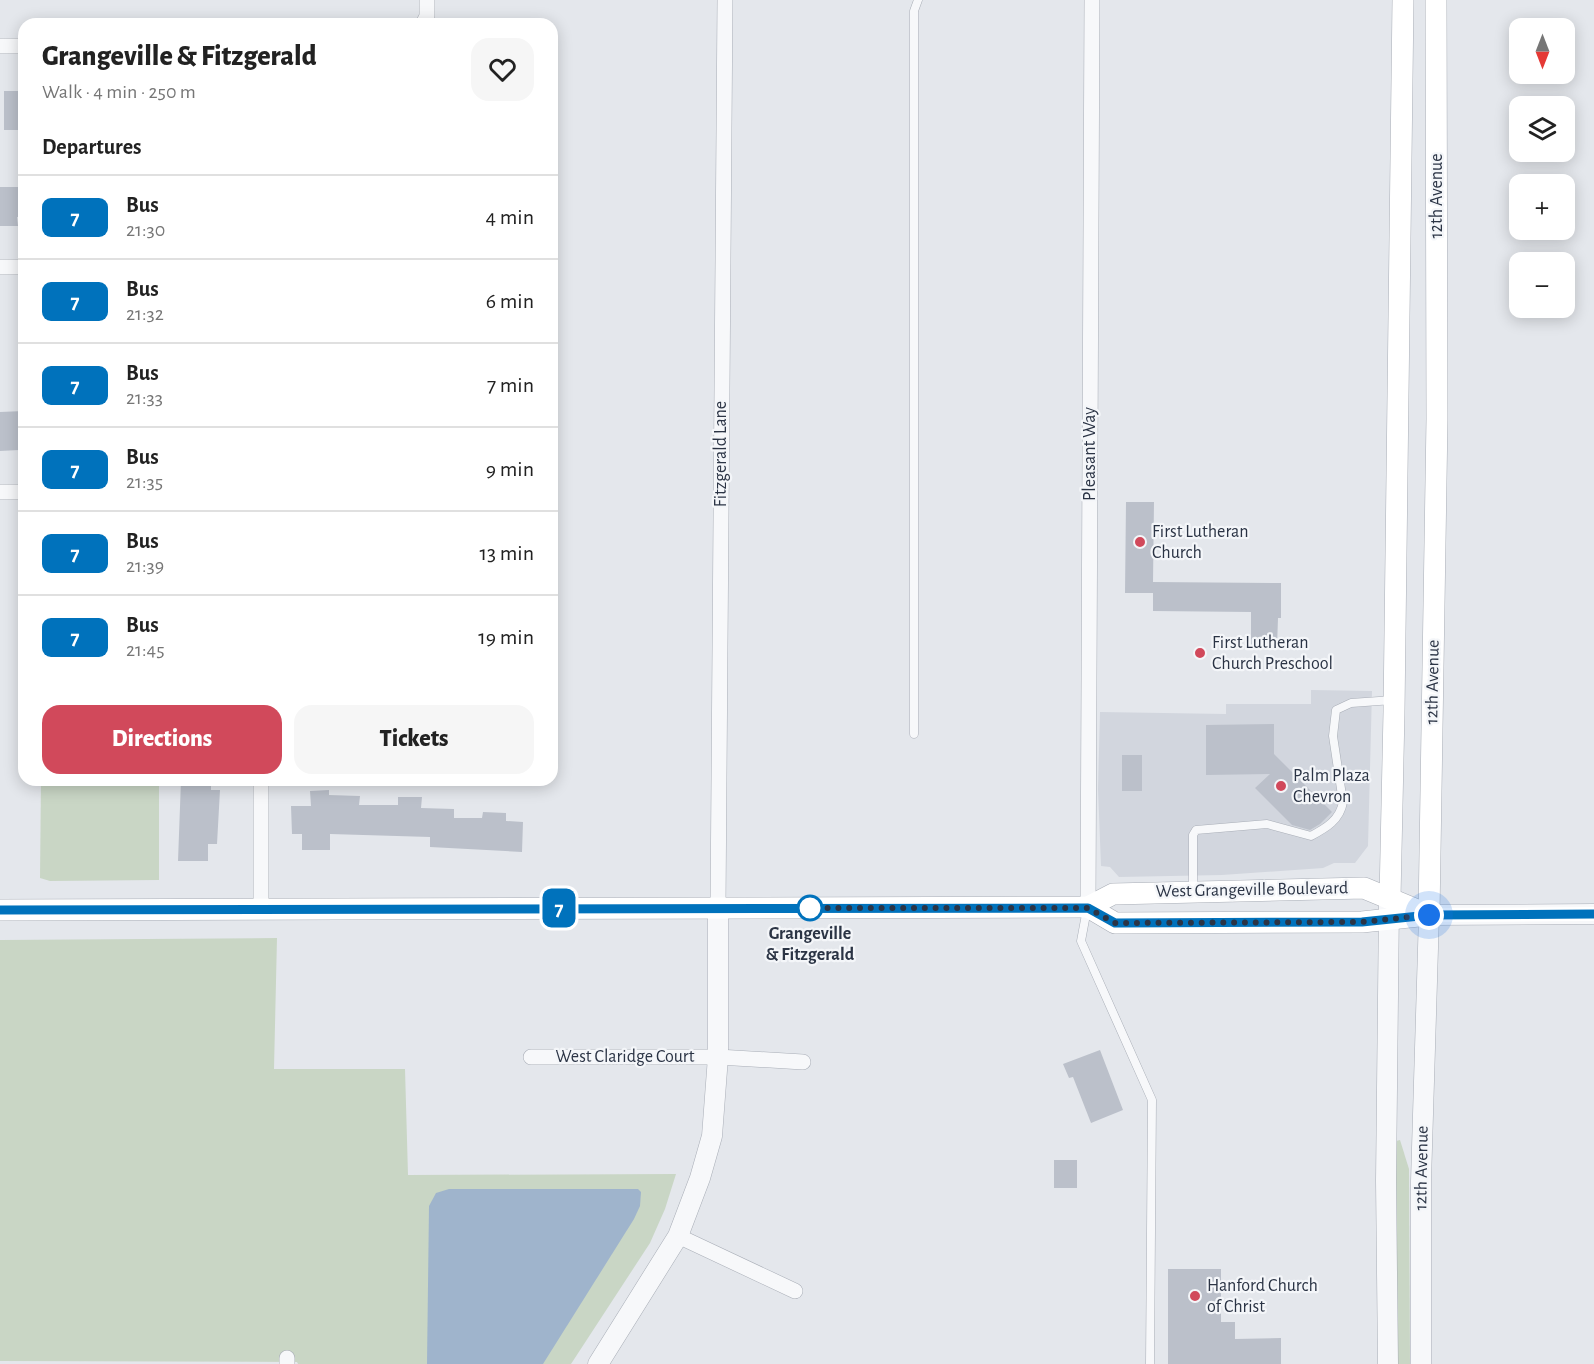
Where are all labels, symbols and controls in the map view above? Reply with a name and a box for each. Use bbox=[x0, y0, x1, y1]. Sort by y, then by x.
north arrow bbox=[1509, 18, 1575, 84]
map controls bbox=[1509, 18, 1575, 318]
button: heart bbox=[471, 38, 534, 101]
text: Grangeville & Fitzgerald bbox=[42, 43, 317, 71]
text: Walk · 4 min · 250 m bbox=[42, 82, 196, 102]
button: layers bbox=[1509, 96, 1575, 162]
text: Departures bbox=[42, 136, 142, 158]
street label: 12th Avenue bbox=[1428, 154, 1446, 238]
button: + bbox=[1509, 174, 1575, 240]
text: Bus bbox=[126, 194, 159, 216]
text: 4 min bbox=[486, 206, 534, 228]
text: 7 bbox=[70, 207, 80, 228]
text: 21:30 bbox=[126, 220, 165, 240]
button: − bbox=[1509, 252, 1575, 318]
text: Bus bbox=[126, 278, 159, 300]
text: 6 min bbox=[486, 290, 534, 312]
text: 7 bbox=[70, 291, 80, 312]
text: 21:32 bbox=[126, 304, 164, 324]
text: Bus bbox=[126, 362, 159, 384]
text: 7 min bbox=[487, 374, 534, 396]
text: 7 bbox=[70, 375, 80, 396]
text: 21:33 bbox=[126, 388, 163, 408]
street label: Fitzgerald Lane bbox=[712, 401, 730, 507]
street label: Pleasant Way bbox=[1081, 407, 1099, 501]
text: Bus bbox=[126, 446, 159, 468]
text: 9 min bbox=[486, 458, 534, 480]
text: 7 bbox=[70, 459, 80, 480]
text: 21:35 bbox=[126, 472, 163, 492]
place label: First Lutheran Church bbox=[1152, 523, 1248, 562]
text: Bus bbox=[126, 530, 159, 552]
marker: First Lutheran Church bbox=[1133, 535, 1147, 549]
text: 13 min bbox=[479, 542, 534, 564]
text: 7 bbox=[70, 543, 80, 564]
text: 21:39 bbox=[126, 556, 164, 576]
text: Bus bbox=[126, 614, 159, 636]
text: 19 min bbox=[478, 626, 534, 648]
text: 7 bbox=[70, 627, 80, 648]
place label: First Lutheran Church Preschool bbox=[1212, 634, 1333, 673]
street label: 12th Avenue bbox=[1423, 639, 1443, 725]
text: 21:45 bbox=[126, 640, 165, 660]
marker: First Lutheran Church Preschool bbox=[1193, 646, 1207, 660]
button: Directions bbox=[42, 705, 282, 774]
button: Tickets bbox=[294, 705, 534, 774]
place label: Palm Plaza Chevron bbox=[1293, 767, 1370, 806]
marker: Palm Plaza Chevron bbox=[1274, 779, 1288, 793]
street label: West Grangeville Boulevard bbox=[1156, 879, 1348, 901]
line badge: 7 bbox=[540, 888, 578, 928]
marker: Grangeville & Fitzgerald bbox=[797, 895, 823, 921]
text: 7 bbox=[554, 898, 564, 919]
your location bbox=[1414, 900, 1444, 930]
place label: Grangeville & Fitzgerald bbox=[766, 925, 855, 964]
street label: West Claridge Court bbox=[556, 1048, 695, 1066]
street label: 12th Avenue bbox=[1412, 1125, 1432, 1211]
place label: Hanford Church of Christ bbox=[1207, 1277, 1318, 1316]
marker: Hanford Church of Christ bbox=[1188, 1289, 1202, 1303]

